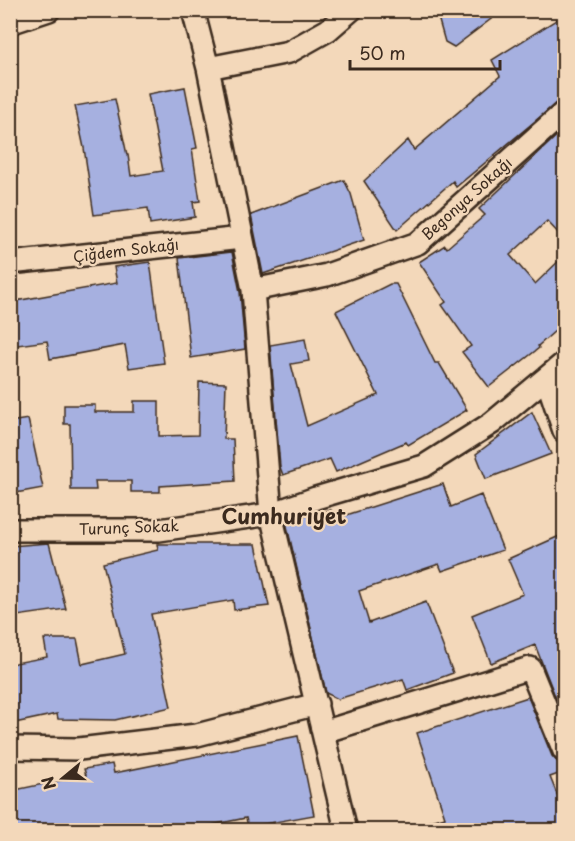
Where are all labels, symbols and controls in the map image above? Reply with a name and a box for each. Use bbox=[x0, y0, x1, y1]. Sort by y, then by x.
scale bar bbox=[350, 33, 500, 71]
text: 50 m bbox=[359, 39, 406, 66]
street label: Begonya Sokağı bbox=[416, 151, 516, 245]
street label: Çiğdem Sokağı bbox=[72, 232, 180, 267]
district label: Cumhuriyet bbox=[222, 499, 346, 531]
street label: Turunç Sokak bbox=[79, 513, 180, 540]
north arrow bbox=[33, 748, 93, 808]
text: N bbox=[34, 773, 61, 793]

